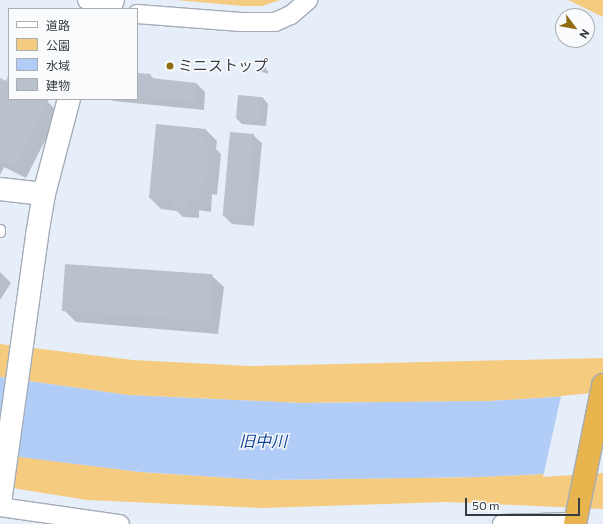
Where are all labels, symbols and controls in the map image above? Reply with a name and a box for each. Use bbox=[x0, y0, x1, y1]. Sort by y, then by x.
legend bbox=[8, 8, 138, 100]
north arrow bbox=[555, 8, 595, 48]
text: 道路 bbox=[46, 18, 70, 32]
text: N bbox=[577, 27, 592, 41]
text: 公園 bbox=[46, 38, 70, 52]
place label: ミニストップ bbox=[178, 57, 268, 75]
text: 水域 bbox=[46, 58, 70, 72]
marker: ミニストップ bbox=[165, 61, 175, 71]
text: 建物 bbox=[46, 78, 70, 92]
water label: 旧中川 bbox=[239, 431, 287, 451]
scale bar bbox=[467, 490, 582, 516]
text: 50 m bbox=[472, 498, 500, 512]

